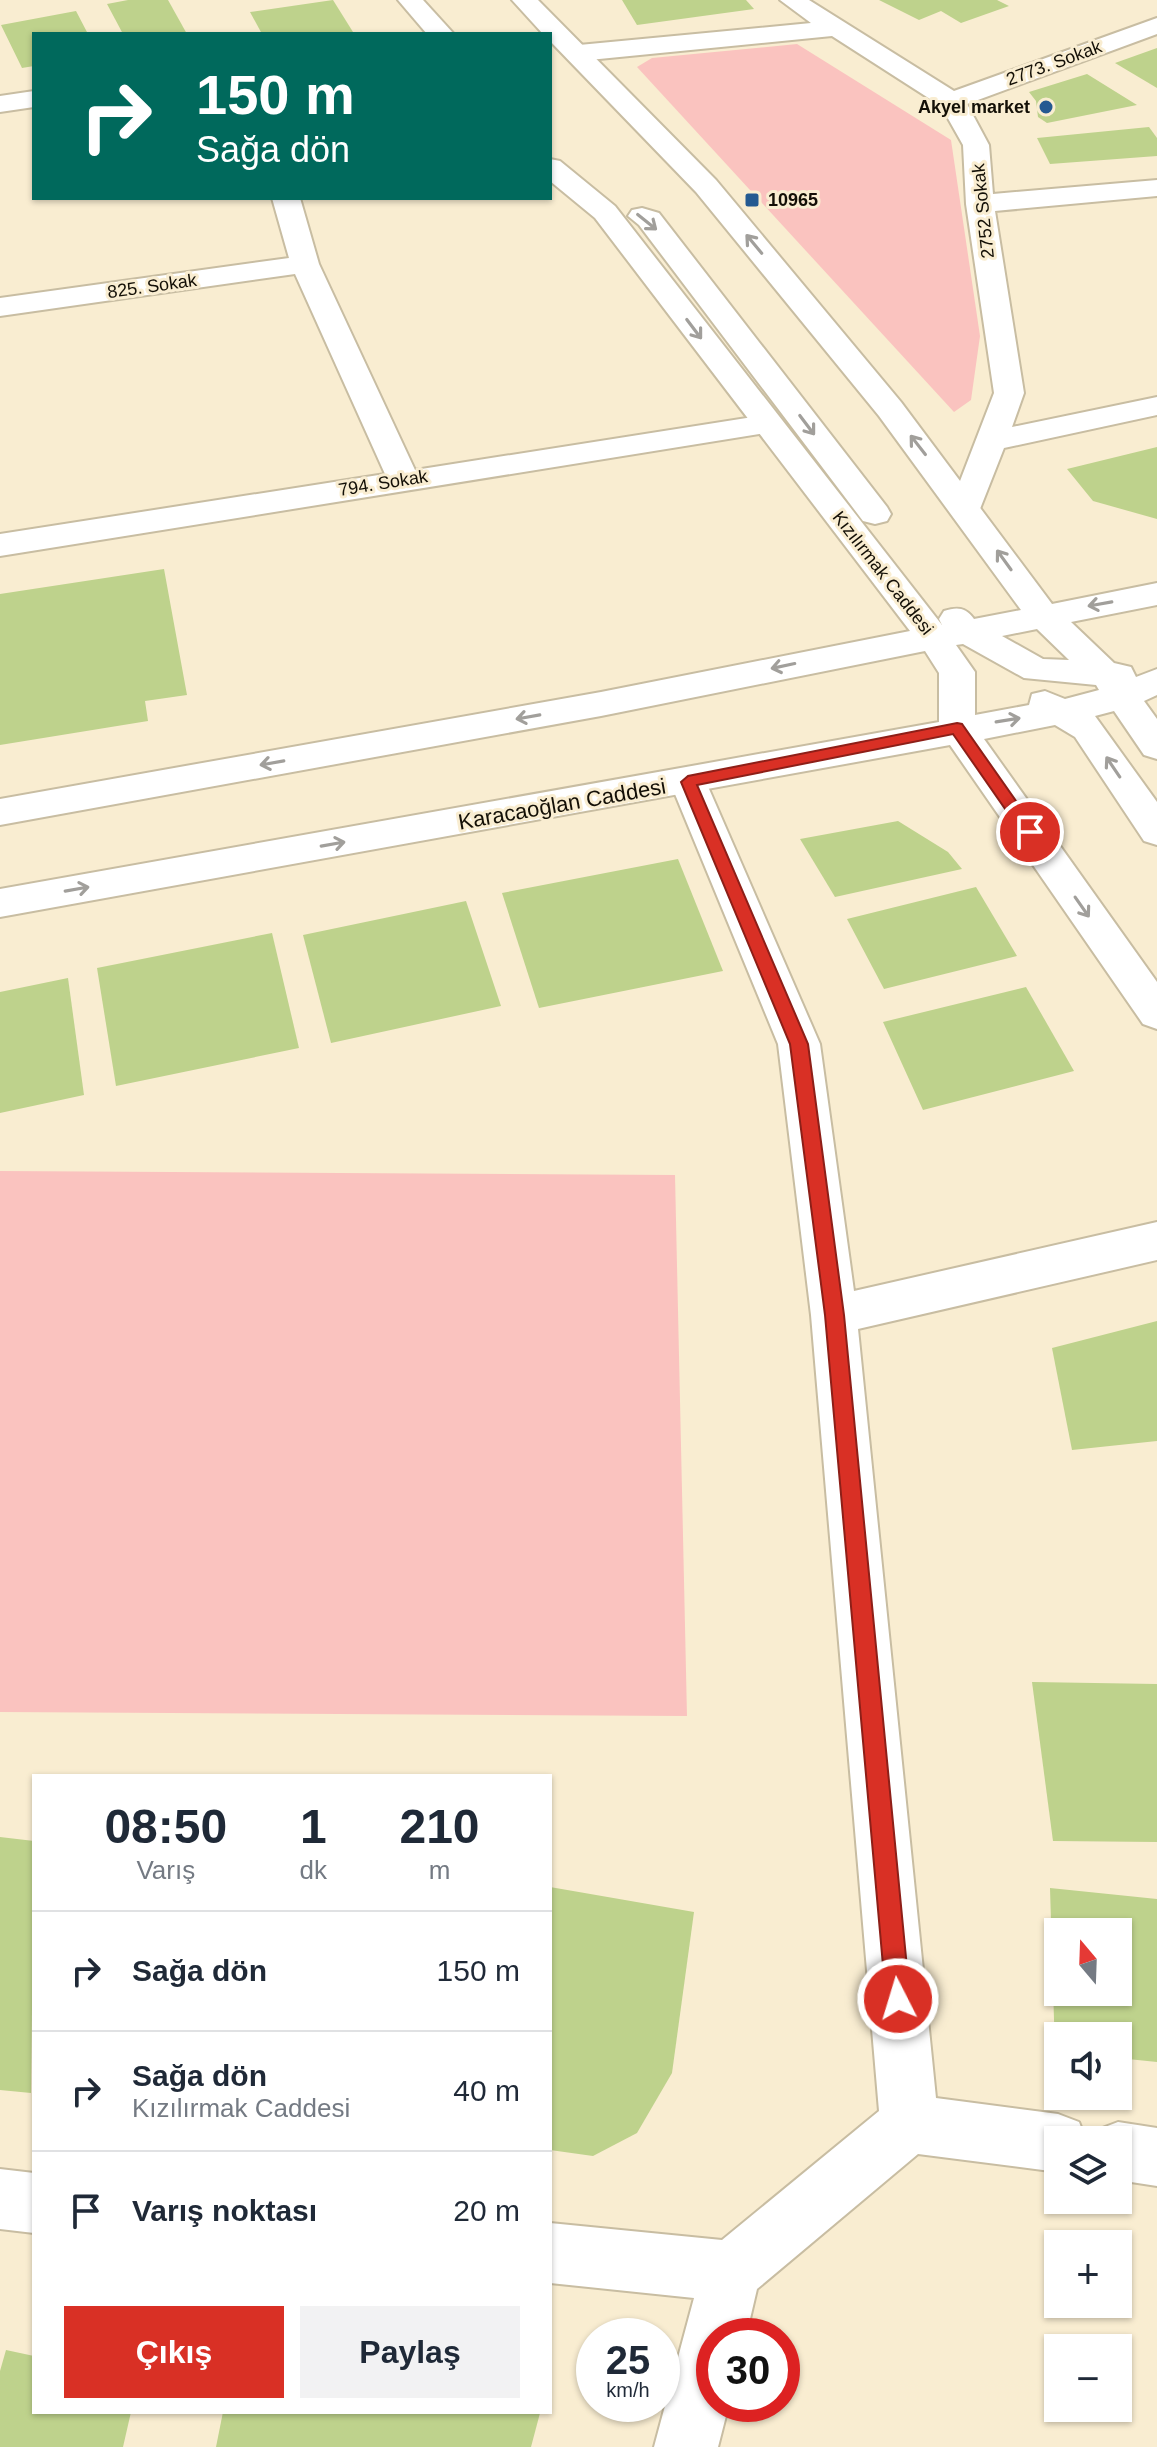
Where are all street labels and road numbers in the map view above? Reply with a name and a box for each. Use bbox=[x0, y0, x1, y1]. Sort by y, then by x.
street label: 2773. Sokak bbox=[1004, 36, 1105, 90]
street label: 2752 Sokak bbox=[968, 162, 998, 259]
street label: 825. Sokak bbox=[106, 270, 199, 302]
street label: 794. Sokak bbox=[337, 466, 430, 500]
street label: Kızılırmak Caddesi bbox=[829, 507, 937, 639]
street label: Karacaoğlan Caddesi bbox=[456, 773, 668, 835]

